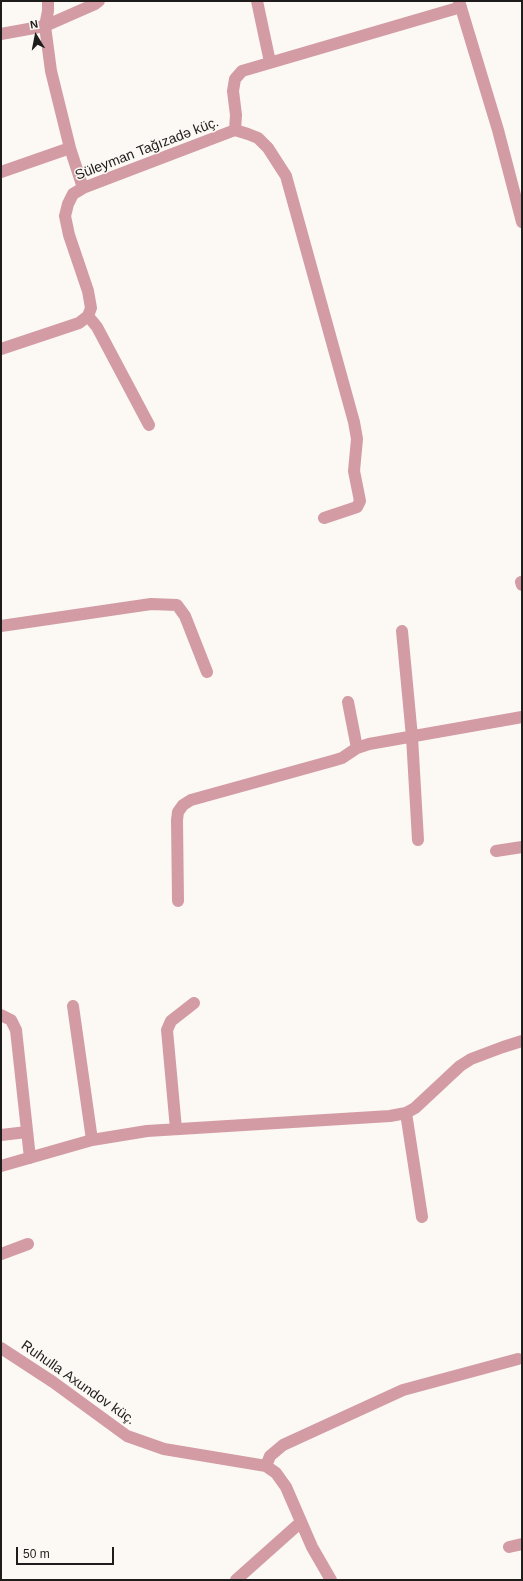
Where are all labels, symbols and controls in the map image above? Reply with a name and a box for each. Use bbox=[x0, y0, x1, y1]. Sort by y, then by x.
north arrow bbox=[16, 16, 56, 56]
text: N bbox=[29, 18, 39, 31]
street label: Süleyman Tağızadə küç. bbox=[73, 114, 221, 184]
street label: Ruhulla Axundov küç. bbox=[18, 1337, 138, 1429]
scale bar bbox=[18, 1539, 116, 1565]
text: 50 m bbox=[23, 1547, 50, 1561]

